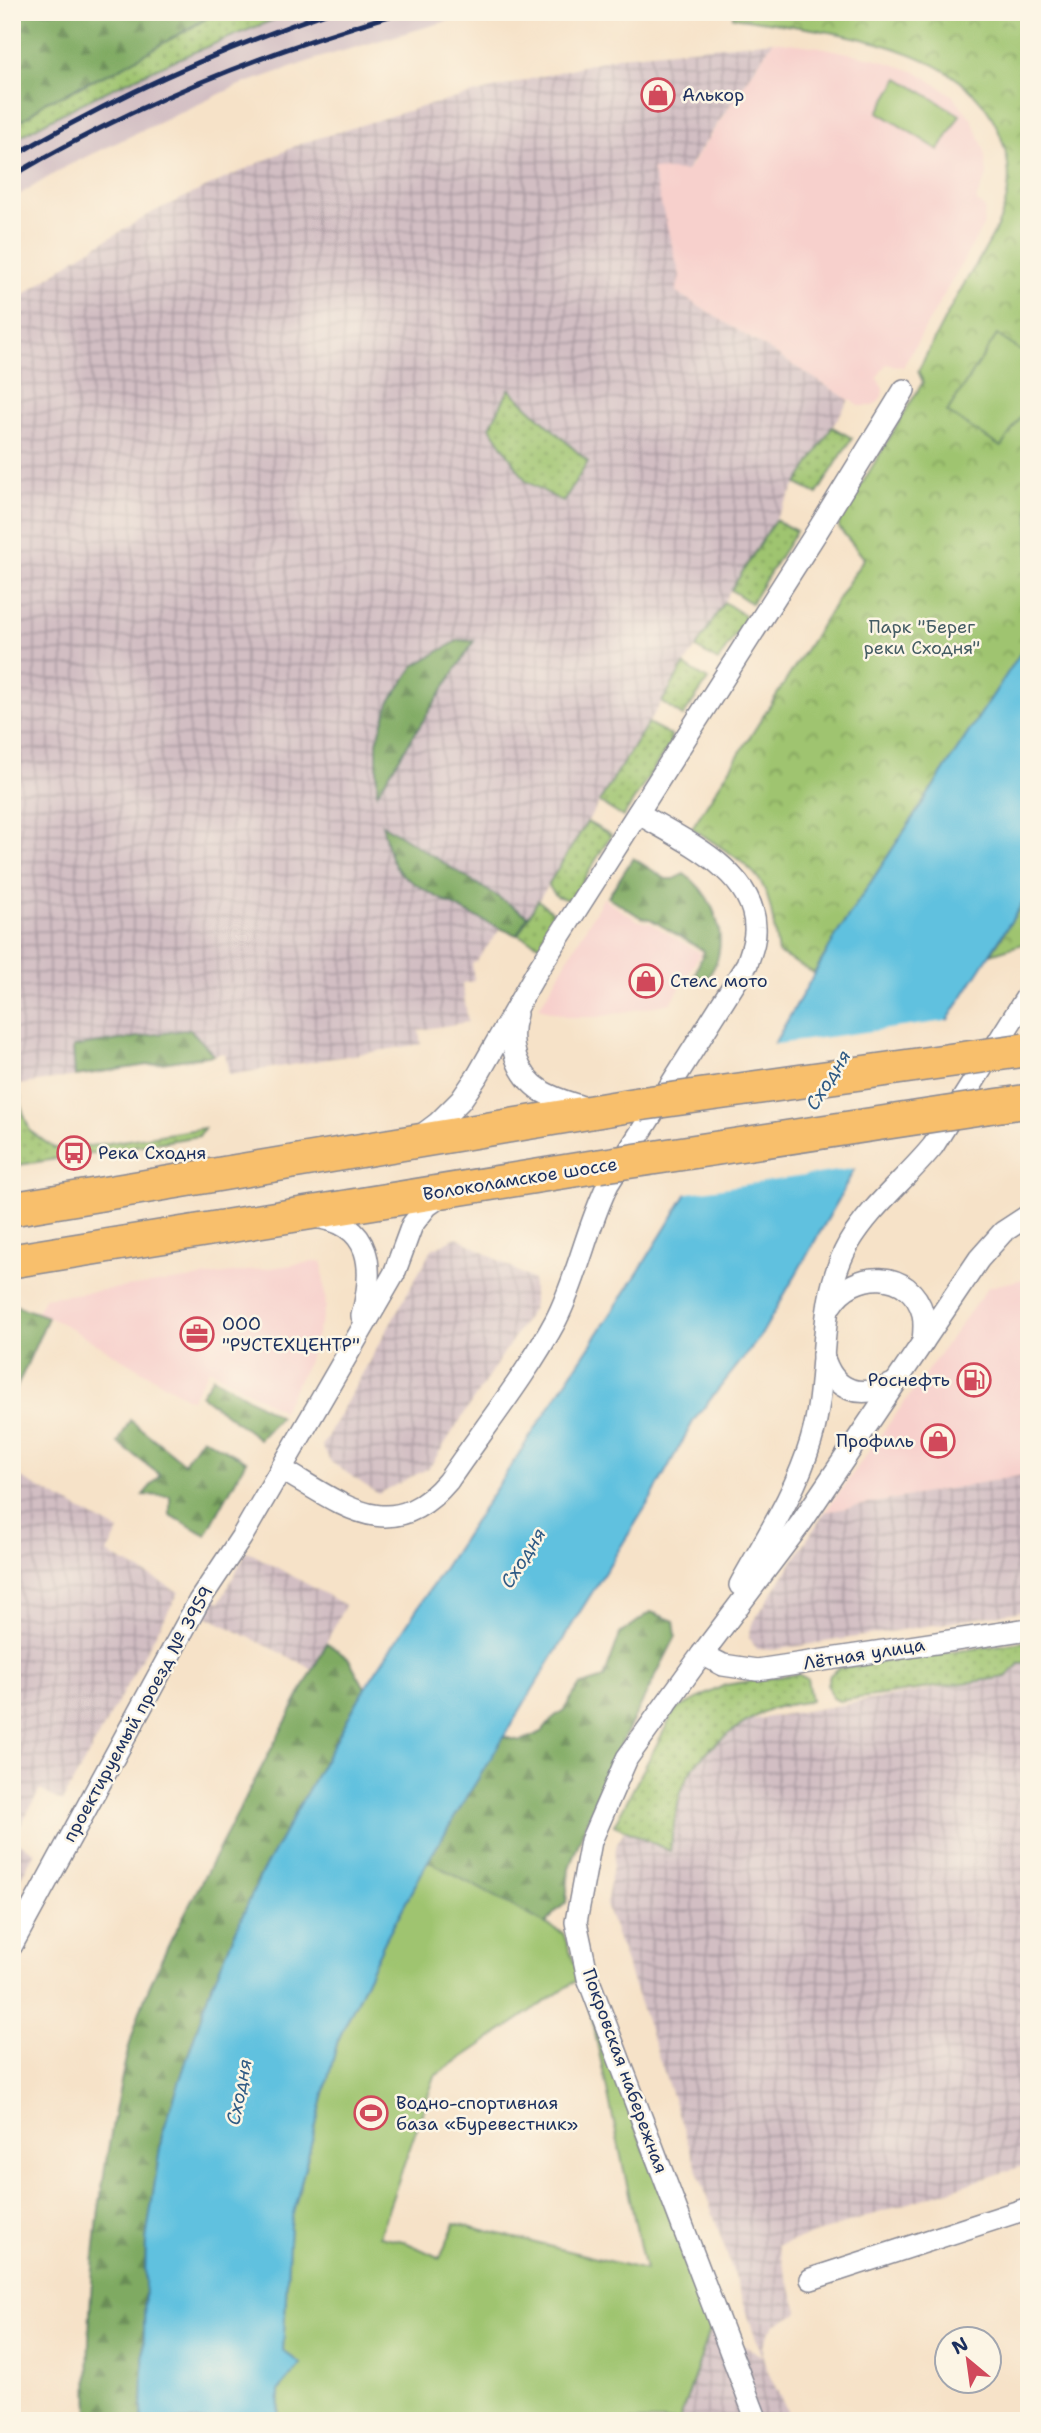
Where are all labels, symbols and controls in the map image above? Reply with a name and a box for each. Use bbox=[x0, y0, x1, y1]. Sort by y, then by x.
shop icon: Алькор bbox=[639, 76, 677, 114]
place label: Алькор bbox=[682, 83, 744, 107]
park label: Парк "Берег реки Сходня" bbox=[864, 615, 980, 660]
shop icon: Стелс мото bbox=[627, 962, 665, 1000]
place label: Стелс мото bbox=[670, 969, 768, 993]
water label: Сходня bbox=[800, 1045, 856, 1115]
bus stop icon: Река Сходня bbox=[55, 1134, 93, 1172]
place label: Река Сходня bbox=[98, 1141, 206, 1165]
street label: Волоколамское шоссе bbox=[421, 1152, 619, 1206]
place label: ООО "РУСТЕХЦЕНТР" bbox=[222, 1312, 360, 1357]
office icon: ООО "РУСТЕХЦЕНТР" bbox=[178, 1315, 216, 1353]
fuel station icon: Роснефть bbox=[955, 1361, 993, 1399]
place label: Роснефть bbox=[868, 1368, 950, 1392]
shop icon: Профиль bbox=[919, 1422, 957, 1460]
place label: Профиль bbox=[836, 1429, 914, 1453]
water label: Сходня bbox=[495, 1523, 551, 1593]
street label: проектируемый проезд № 3959 bbox=[57, 1582, 219, 1846]
street label: Лётная улица bbox=[802, 1633, 926, 1675]
street label: Покровская набережная bbox=[577, 1965, 673, 2177]
water label: Сходня bbox=[220, 2057, 258, 2127]
place label: Водно-спортивная база «Буревестник» bbox=[396, 2091, 578, 2136]
sports icon: Водно-спортивная база «Буревестник» bbox=[352, 2094, 390, 2132]
north arrow bbox=[932, 2324, 1002, 2394]
text: N bbox=[947, 2331, 973, 2360]

